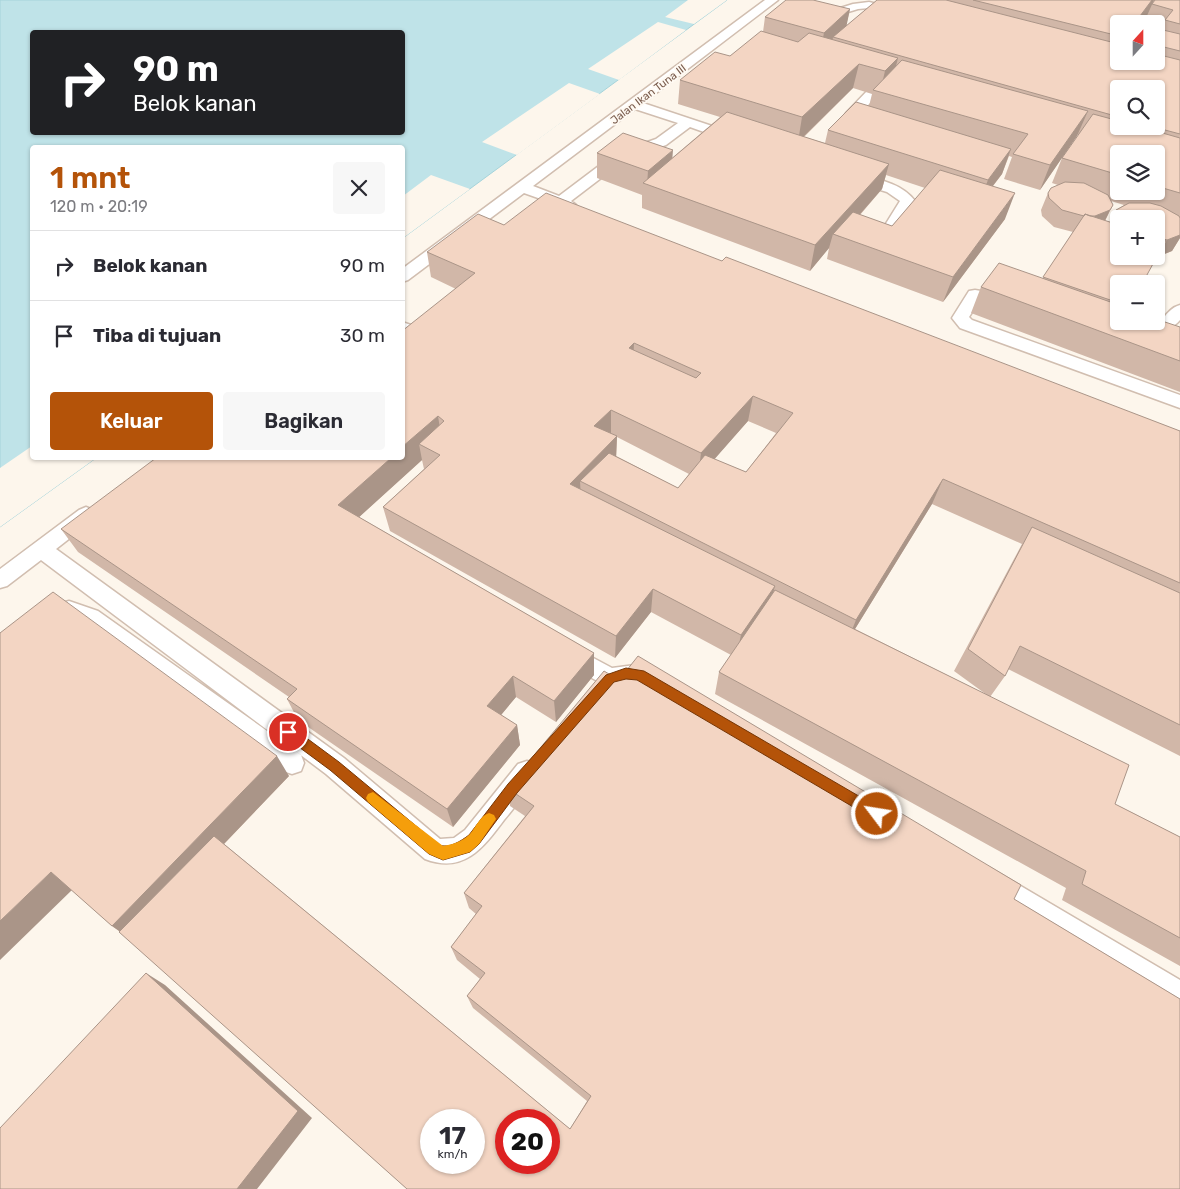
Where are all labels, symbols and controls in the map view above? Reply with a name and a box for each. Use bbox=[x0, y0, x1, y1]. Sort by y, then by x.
north arrow bbox=[1110, 15, 1165, 70]
map controls bbox=[1110, 15, 1165, 330]
text: 90 m bbox=[133, 48, 219, 90]
icon: right bbox=[50, 50, 115, 115]
street label: Jalan Ikan Tuna III bbox=[608, 62, 689, 127]
button: search bbox=[1110, 80, 1165, 135]
text: Belok kanan bbox=[133, 90, 257, 117]
button: layers bbox=[1110, 145, 1165, 200]
text: 1 mnt bbox=[50, 160, 131, 196]
button: close bbox=[333, 162, 385, 214]
text: 120 m · 20:19 bbox=[50, 197, 148, 216]
button: + bbox=[1110, 210, 1165, 265]
icon: right bbox=[50, 252, 78, 280]
text: Belok kanan bbox=[93, 254, 208, 277]
text: 90 m bbox=[340, 254, 385, 277]
button: − bbox=[1110, 275, 1165, 330]
icon: arrive bbox=[50, 322, 78, 350]
text: Tiba di tujuan bbox=[93, 324, 221, 347]
text: 30 m bbox=[340, 324, 385, 347]
button: Keluar bbox=[50, 392, 213, 450]
button: Bagikan bbox=[223, 392, 385, 450]
pin bbox=[267, 711, 309, 753]
icon: arrive bbox=[274, 718, 302, 746]
position arrow bbox=[850, 787, 902, 839]
speed limit sign: 20 bbox=[495, 1109, 560, 1174]
text: 17 bbox=[439, 1121, 466, 1150]
text: km/h bbox=[438, 1147, 467, 1161]

